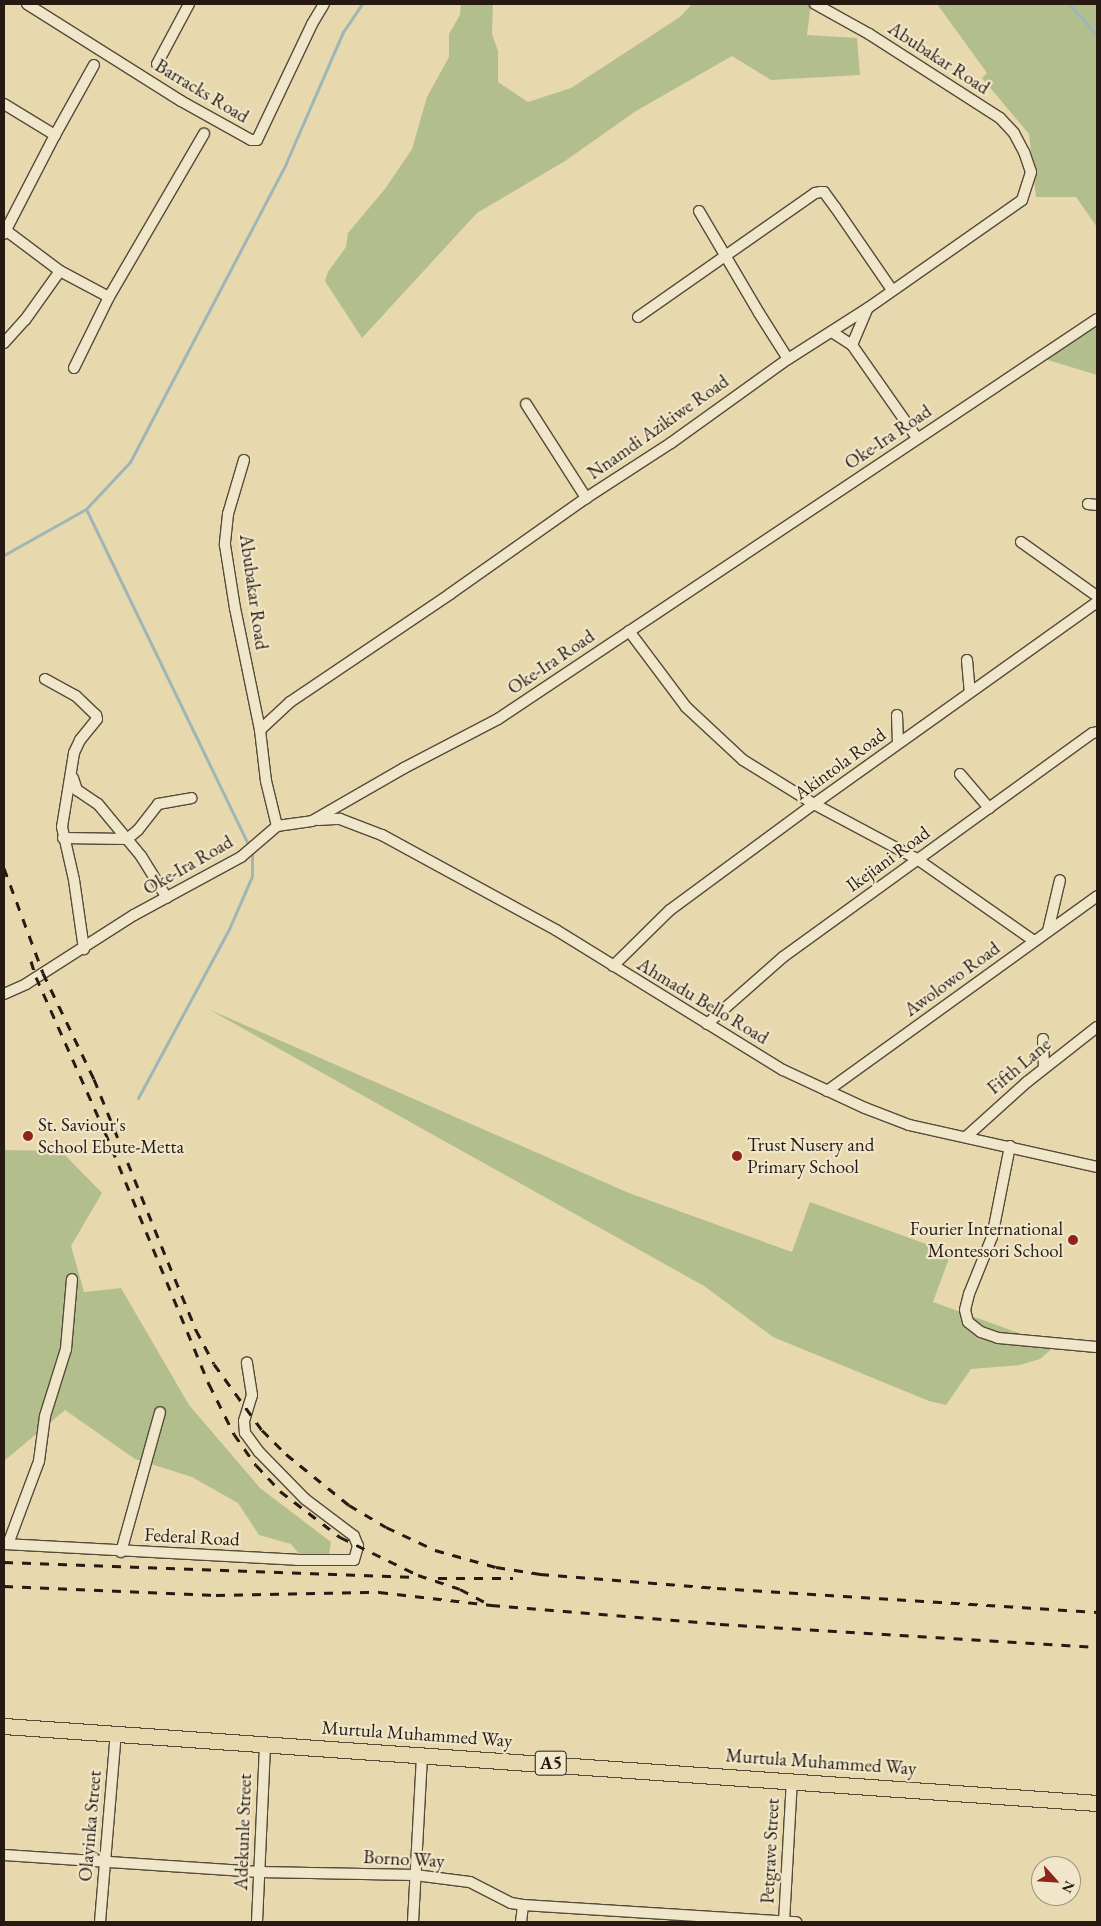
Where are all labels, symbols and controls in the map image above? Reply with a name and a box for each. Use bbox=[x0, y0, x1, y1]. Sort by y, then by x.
street label: Abubakar Road bbox=[884, 17, 994, 99]
street label: Barracks Road bbox=[151, 54, 253, 128]
street label: Nnamdi Azikiwe Road bbox=[583, 370, 733, 484]
street label: Oke-Ira Road bbox=[840, 400, 936, 474]
street label: Abubakar Road bbox=[235, 533, 273, 651]
street label: Oke-Ira Road bbox=[503, 625, 599, 699]
street label: Akintola Road bbox=[790, 723, 890, 805]
street label: Ikejiani Road bbox=[842, 821, 934, 897]
street label: Oke-Ira Road bbox=[139, 830, 237, 900]
street label: Awolowo Road bbox=[900, 937, 1004, 1021]
street label: Ahmadu Bello Road bbox=[633, 953, 773, 1049]
street label: Fifth Lane bbox=[983, 1033, 1055, 1099]
place label: St. Saviour's School Ebute-Metta bbox=[38, 1114, 184, 1158]
marker: St. Saviour's School Ebute-Metta bbox=[22, 1130, 34, 1142]
place label: Trust Nusery and Primary School bbox=[747, 1134, 874, 1178]
marker: Trust Nusery and Primary School bbox=[731, 1150, 743, 1162]
place label: Fourier International Montessori School bbox=[910, 1218, 1063, 1262]
marker: Fourier International Montessori School bbox=[1067, 1234, 1079, 1246]
street label: Federal Road bbox=[144, 1523, 240, 1551]
street label: Murtula Muhammed Way bbox=[321, 1716, 513, 1752]
street label: Murtula Muhammed Way bbox=[725, 1744, 917, 1780]
road number: A5 bbox=[535, 1748, 567, 1779]
street label: Olayinka Street bbox=[74, 1769, 106, 1883]
street label: Adekunle Street bbox=[230, 1773, 256, 1891]
street label: Petgrave Street bbox=[756, 1798, 784, 1904]
street label: Borno Way bbox=[363, 1845, 445, 1873]
north arrow bbox=[1031, 1856, 1081, 1906]
text: N bbox=[1058, 1878, 1079, 1896]

